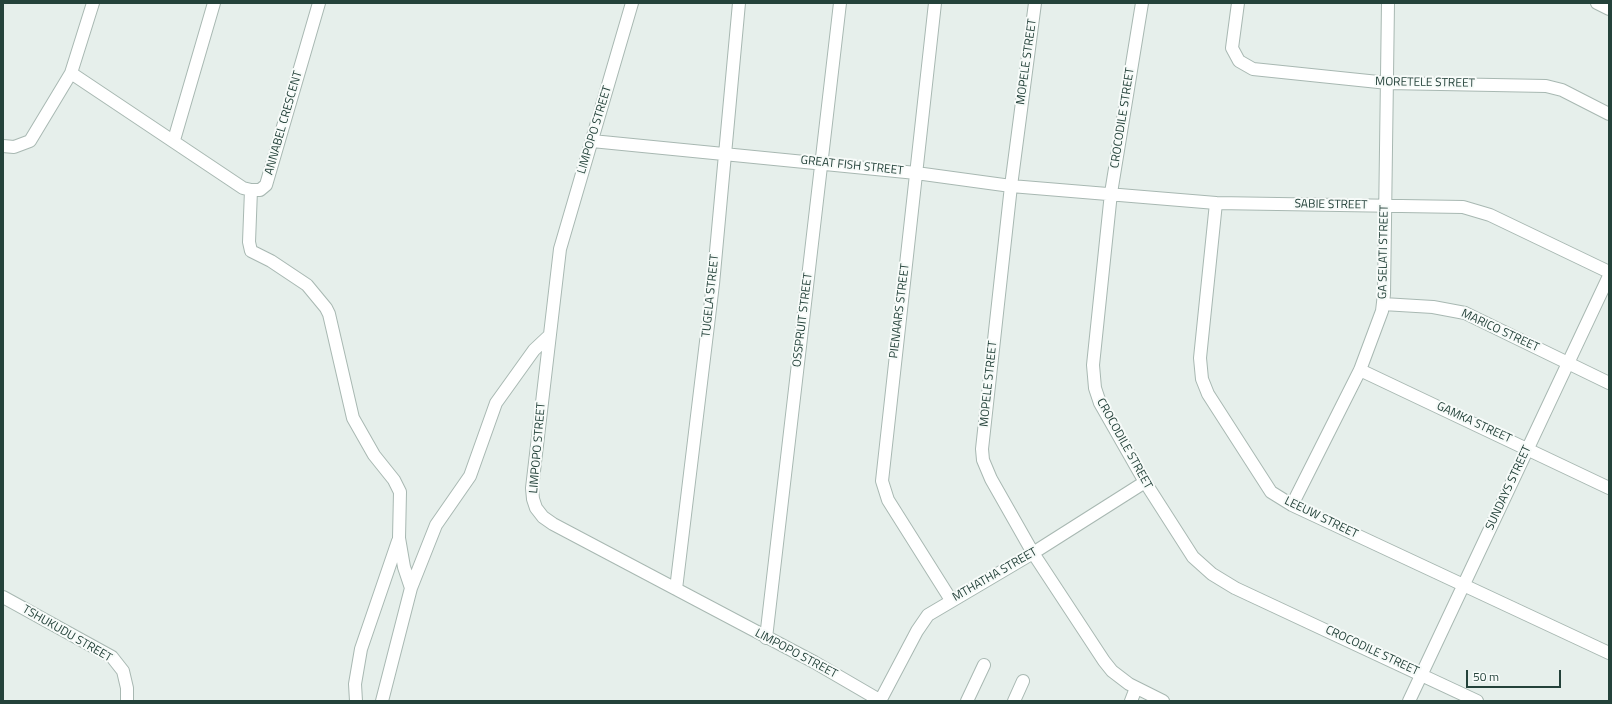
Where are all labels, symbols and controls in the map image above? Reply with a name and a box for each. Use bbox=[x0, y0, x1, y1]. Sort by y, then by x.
street label: MOPELE STREET bbox=[1014, 18, 1040, 106]
street label: CROCODILE STREET bbox=[1108, 67, 1138, 169]
street label: ANNABEL CRESCENT bbox=[262, 69, 306, 177]
street label: MORETELE STREET bbox=[1375, 75, 1475, 91]
street label: LIMPOPO STREET bbox=[575, 84, 615, 176]
street label: GREAT FISH STREET bbox=[800, 153, 904, 179]
street label: SABIE STREET bbox=[1294, 197, 1368, 213]
street label: GA SELATI STREET bbox=[1376, 205, 1392, 299]
street label: TUGELA STREET bbox=[699, 254, 723, 338]
street label: PIENAARS STREET bbox=[887, 263, 913, 359]
street label: OSSPRUIT STREET bbox=[790, 272, 816, 368]
street label: MARICO STREET bbox=[1459, 307, 1541, 355]
street label: MOPELE STREET bbox=[977, 340, 1001, 428]
street label: CROCODILE STREET bbox=[1093, 396, 1155, 492]
street label: GAMKA STREET bbox=[1434, 399, 1514, 447]
street label: LIMPOPO STREET bbox=[527, 402, 549, 494]
street label: SUNDAYS STREET bbox=[1483, 443, 1535, 533]
street label: LEEUW STREET bbox=[1282, 494, 1360, 542]
street label: MTHATHA STREET bbox=[950, 545, 1040, 605]
street label: TSHUKUDU STREET bbox=[20, 602, 114, 666]
street label: CROCODILE STREET bbox=[1323, 623, 1421, 679]
street label: LIMPOPO STREET bbox=[752, 626, 840, 682]
scale bar bbox=[1468, 662, 1563, 688]
text: 50 m bbox=[1473, 667, 1499, 686]

